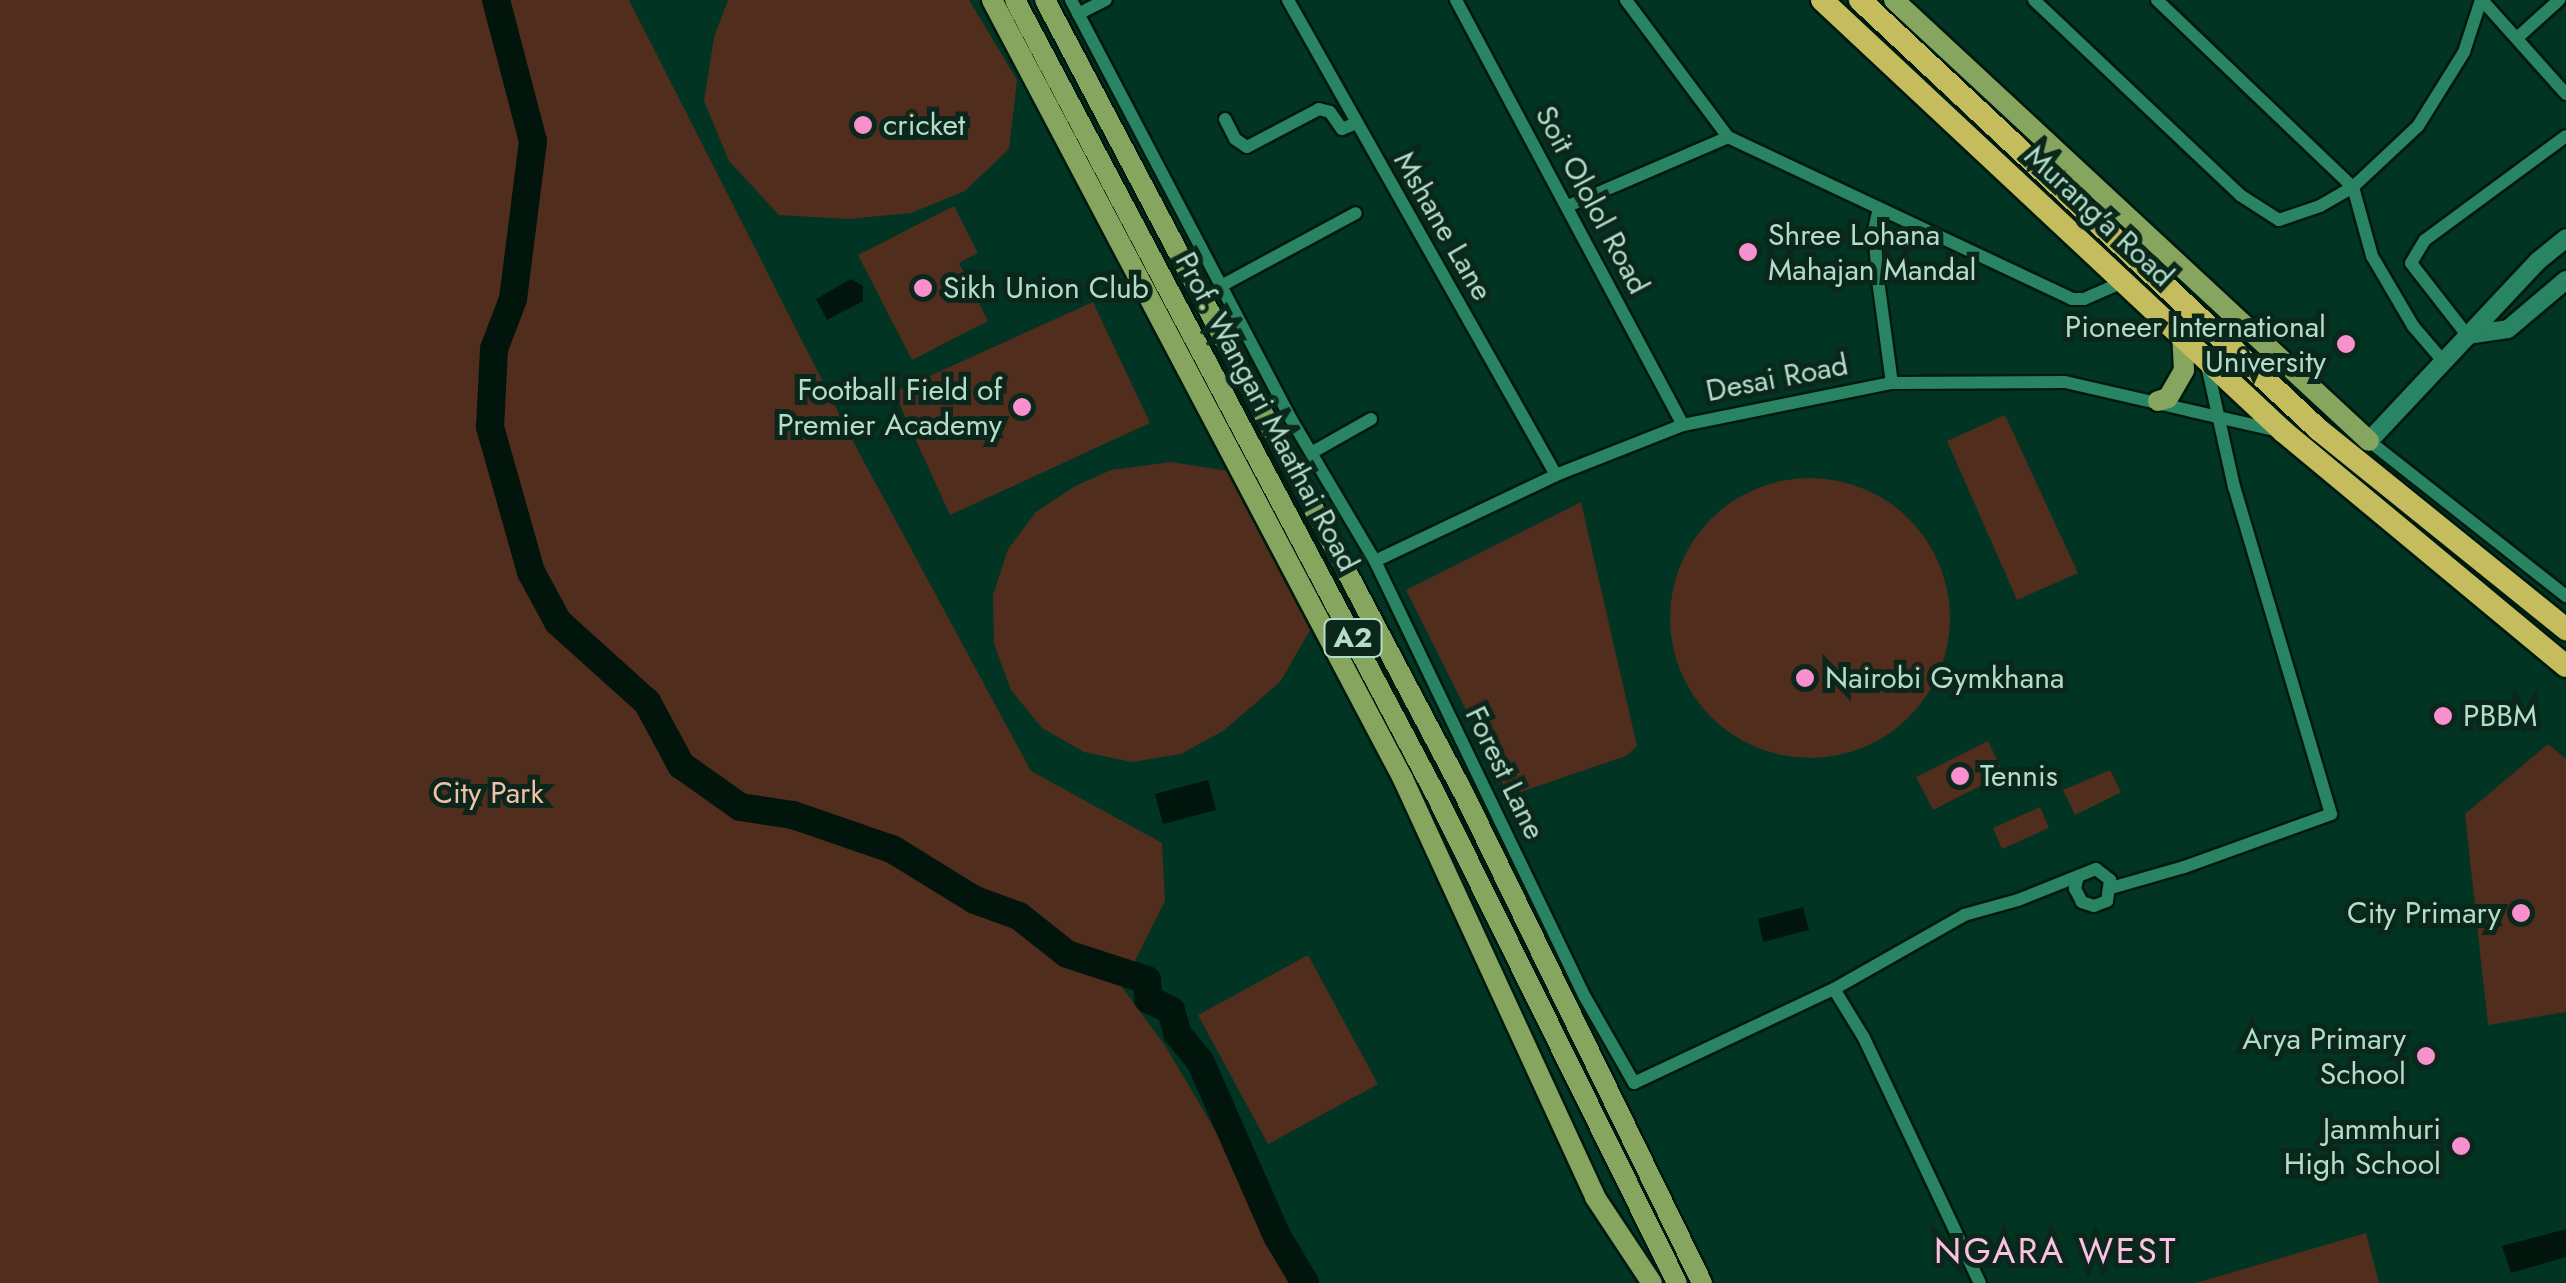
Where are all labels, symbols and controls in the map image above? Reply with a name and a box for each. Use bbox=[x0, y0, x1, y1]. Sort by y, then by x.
street label: Soit Ololol Road bbox=[1527, 100, 1657, 300]
place label: cricket bbox=[883, 107, 965, 143]
marker: cricket bbox=[852, 114, 874, 136]
street label: Murang'a Road bbox=[2017, 138, 2181, 294]
street label: Mshane Lane bbox=[1386, 145, 1500, 307]
place label: Shree Lohana Mahajan Mandal bbox=[1768, 217, 1976, 288]
marker: Shree Lohana Mahajan Mandal bbox=[1737, 241, 1759, 263]
street label: Prof. Wangari Maathai Road bbox=[1167, 246, 1367, 578]
place label: Sikh Union Club bbox=[943, 270, 1149, 306]
marker: Sikh Union Club bbox=[912, 277, 934, 299]
place label: Pioneer International University bbox=[2065, 309, 2326, 380]
marker: Pioneer International University bbox=[2335, 333, 2357, 355]
street label: Desai Road bbox=[1703, 347, 1851, 409]
place label: Football Field of Premier Academy bbox=[777, 372, 1002, 442]
marker: Football Field of Premier Academy bbox=[1011, 396, 1033, 418]
road number: A2 bbox=[1323, 615, 1383, 661]
place label: Nairobi Gymkhana bbox=[1825, 660, 2064, 696]
marker: Nairobi Gymkhana bbox=[1794, 667, 1816, 689]
place label: PBBM bbox=[2463, 698, 2537, 734]
street label: Forest Lane bbox=[1457, 701, 1553, 845]
marker: PBBM bbox=[2432, 705, 2454, 727]
place label: Tennis bbox=[1980, 758, 2058, 794]
marker: Tennis bbox=[1949, 765, 1971, 787]
park label: City Park bbox=[432, 775, 544, 811]
place label: City Primary bbox=[2347, 895, 2501, 931]
marker: City Primary bbox=[2510, 902, 2532, 924]
place label: Arya Primary School bbox=[2242, 1021, 2406, 1092]
marker: Arya Primary School bbox=[2415, 1045, 2437, 1067]
place label: Jammhuri High School bbox=[2284, 1111, 2441, 1182]
marker: Jammhuri High School bbox=[2450, 1135, 2472, 1157]
district label: NGARA WEST bbox=[1934, 1230, 2178, 1272]

